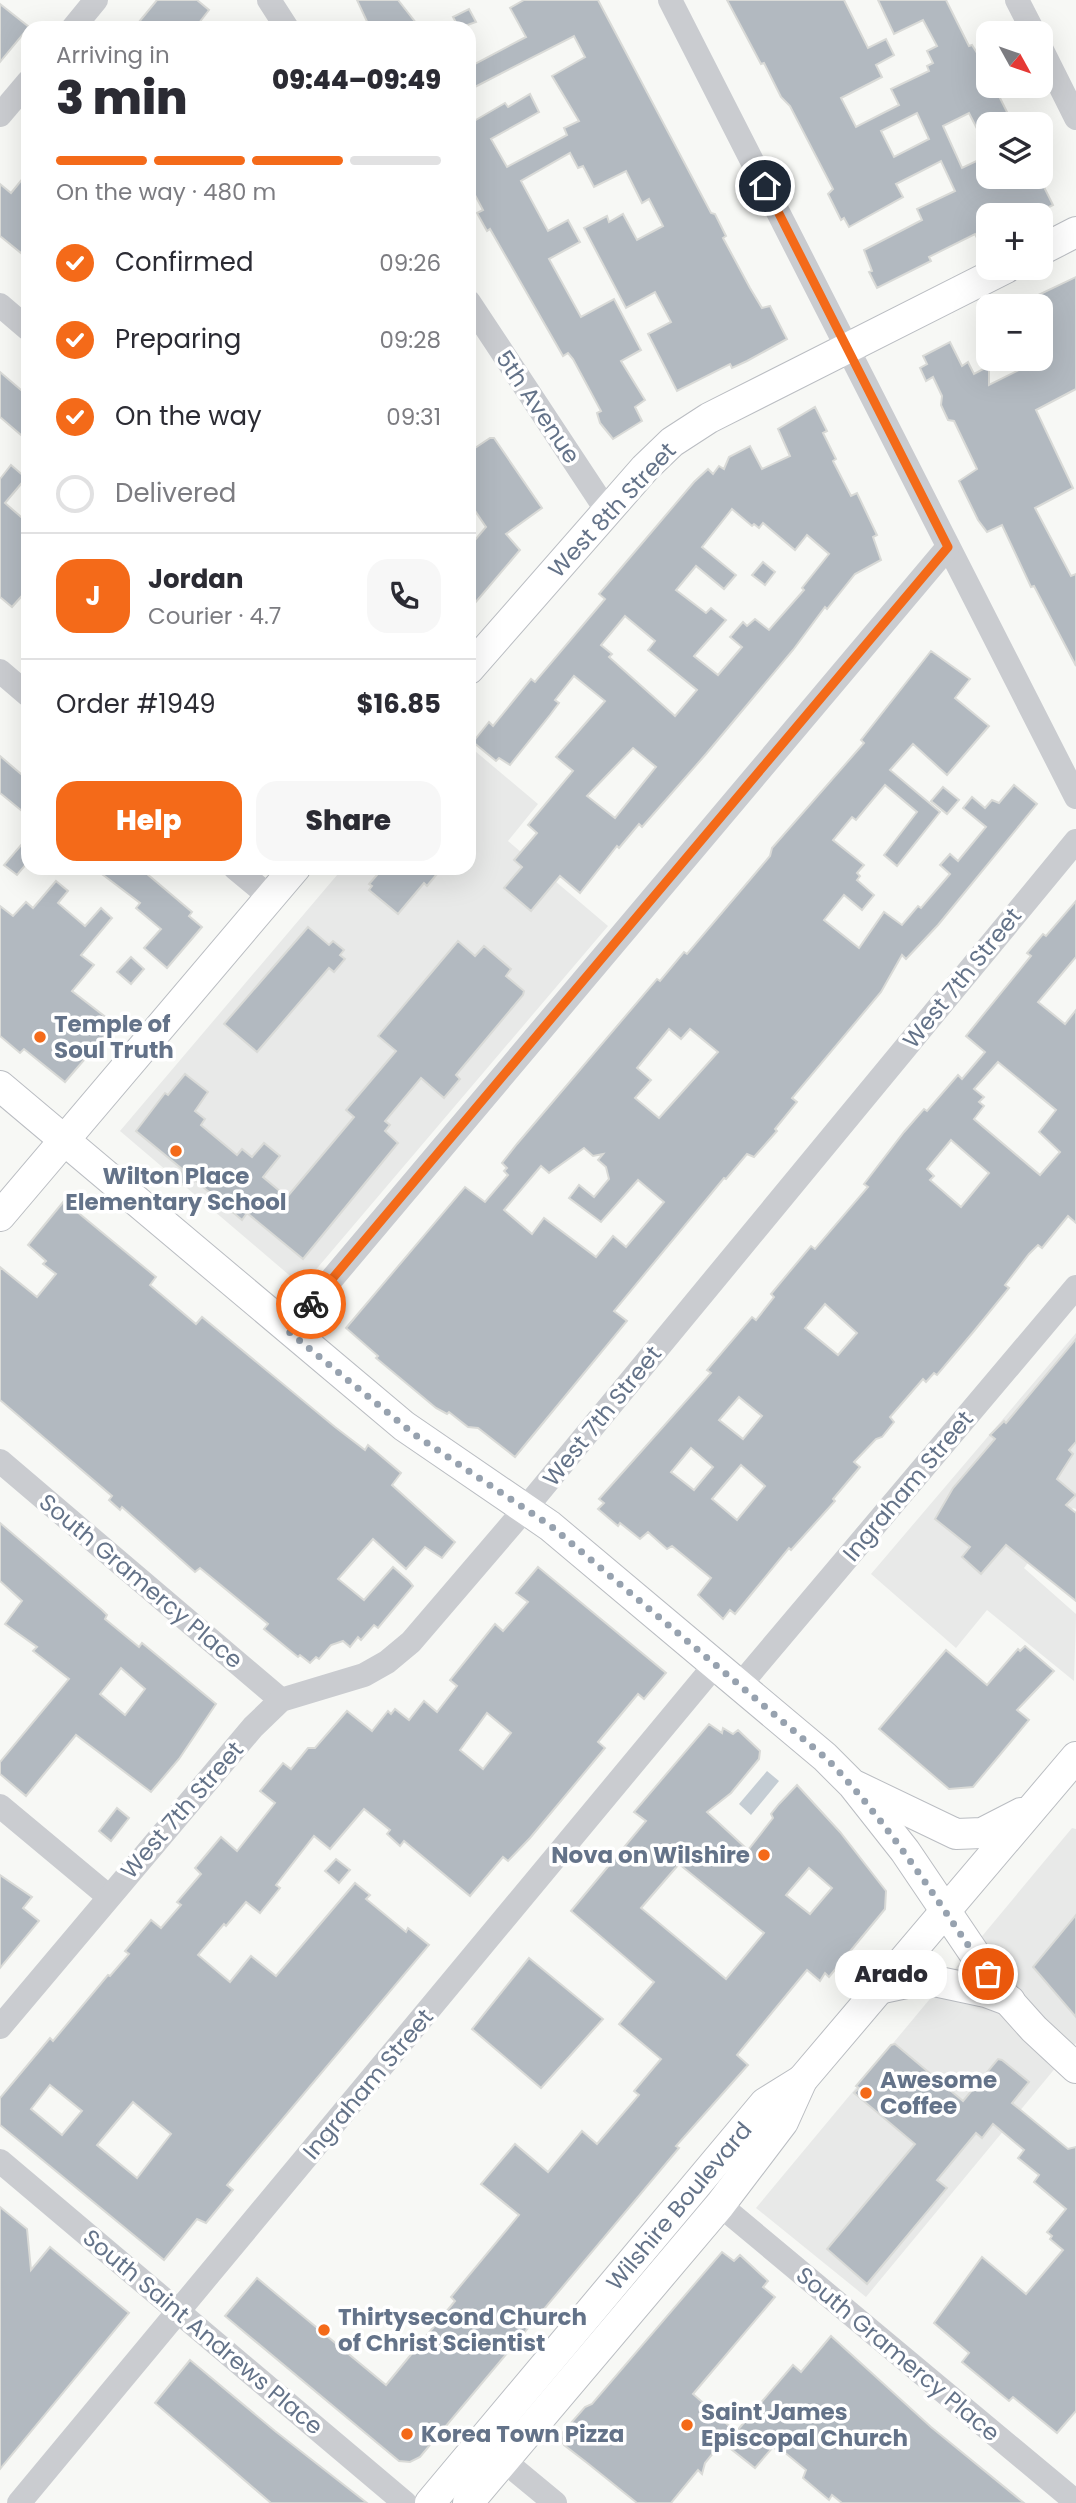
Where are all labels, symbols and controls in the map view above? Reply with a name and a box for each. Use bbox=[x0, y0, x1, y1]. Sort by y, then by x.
north arrow bbox=[976, 21, 1054, 98]
map controls bbox=[976, 21, 1053, 371]
text: Arriving in bbox=[56, 39, 170, 71]
text: 09:44–09:49 bbox=[272, 62, 441, 98]
text: 3 min bbox=[56, 66, 188, 130]
button: layers bbox=[976, 112, 1053, 189]
pin bbox=[735, 156, 795, 216]
icon: home bbox=[746, 167, 784, 205]
text: On the way · 480 m bbox=[56, 176, 276, 208]
button: + bbox=[976, 203, 1053, 280]
icon: check bbox=[56, 244, 94, 282]
text: Confirmed bbox=[115, 244, 253, 280]
text: 09:26 bbox=[379, 247, 441, 279]
button: − bbox=[976, 294, 1053, 371]
icon: check bbox=[56, 321, 94, 359]
text: Preparing bbox=[115, 321, 241, 357]
text: 09:28 bbox=[379, 324, 441, 356]
street label: 5th Avenue bbox=[488, 344, 588, 470]
icon: check bbox=[56, 398, 94, 436]
text: On the way bbox=[115, 398, 262, 434]
text: 09:31 bbox=[386, 401, 441, 433]
street label: West 8th Street bbox=[541, 435, 683, 585]
text: Delivered bbox=[115, 475, 236, 511]
button: phone bbox=[367, 559, 441, 633]
text: Jordan bbox=[148, 561, 244, 597]
text: J bbox=[85, 578, 101, 614]
text: Courier · 4.7 bbox=[148, 600, 281, 632]
text: Order #1949 bbox=[56, 686, 216, 722]
text: $16.85 bbox=[356, 686, 441, 722]
button: Help bbox=[56, 781, 242, 861]
button: Share bbox=[256, 781, 441, 861]
street label: West 7th Street bbox=[895, 901, 1029, 1055]
place label: Temple of Soul Truth bbox=[54, 1008, 174, 1066]
marker: Temple of Soul Truth bbox=[32, 1029, 48, 1045]
marker: Wilton Place Elementary School bbox=[168, 1143, 184, 1159]
place label: Wilton Place Elementary School bbox=[65, 1160, 287, 1218]
courier bbox=[276, 1269, 346, 1339]
icon: bike bbox=[292, 1285, 330, 1323]
street label: West 7th Street bbox=[535, 1339, 669, 1493]
street label: Ingraham Street bbox=[835, 1404, 981, 1568]
street label: South Gramercy Place bbox=[32, 1486, 250, 1676]
street label: West 7th Street bbox=[113, 1734, 251, 1886]
place label: Nova on Wilshire bbox=[551, 1839, 750, 1871]
marker: Nova on Wilshire bbox=[756, 1847, 772, 1863]
pin bbox=[958, 1944, 1018, 2004]
callout: Arado bbox=[834, 1950, 946, 1998]
icon: bag bbox=[969, 1955, 1007, 1993]
text: Arado bbox=[854, 1958, 928, 1990]
street label: Ingraham Street bbox=[295, 2002, 441, 2166]
place label: Awesome Coffee bbox=[880, 2064, 997, 2122]
marker: Awesome Coffee bbox=[858, 2085, 874, 2101]
street label: Wilshire Boulevard bbox=[599, 2115, 759, 2297]
street label: South Saint Andrews Place bbox=[76, 2222, 330, 2442]
street label: South Gramercy Place bbox=[789, 2259, 1007, 2449]
place label: Thirtysecond Church of Christ Scientist bbox=[338, 2301, 587, 2359]
marker: Thirtysecond Church of Christ Scientist bbox=[316, 2322, 332, 2338]
place label: Saint James Episcopal Church bbox=[701, 2396, 908, 2454]
marker: Saint James Episcopal Church bbox=[679, 2417, 695, 2433]
place label: Korea Town Pizza bbox=[421, 2418, 624, 2450]
marker: Korea Town Pizza bbox=[399, 2426, 415, 2442]

